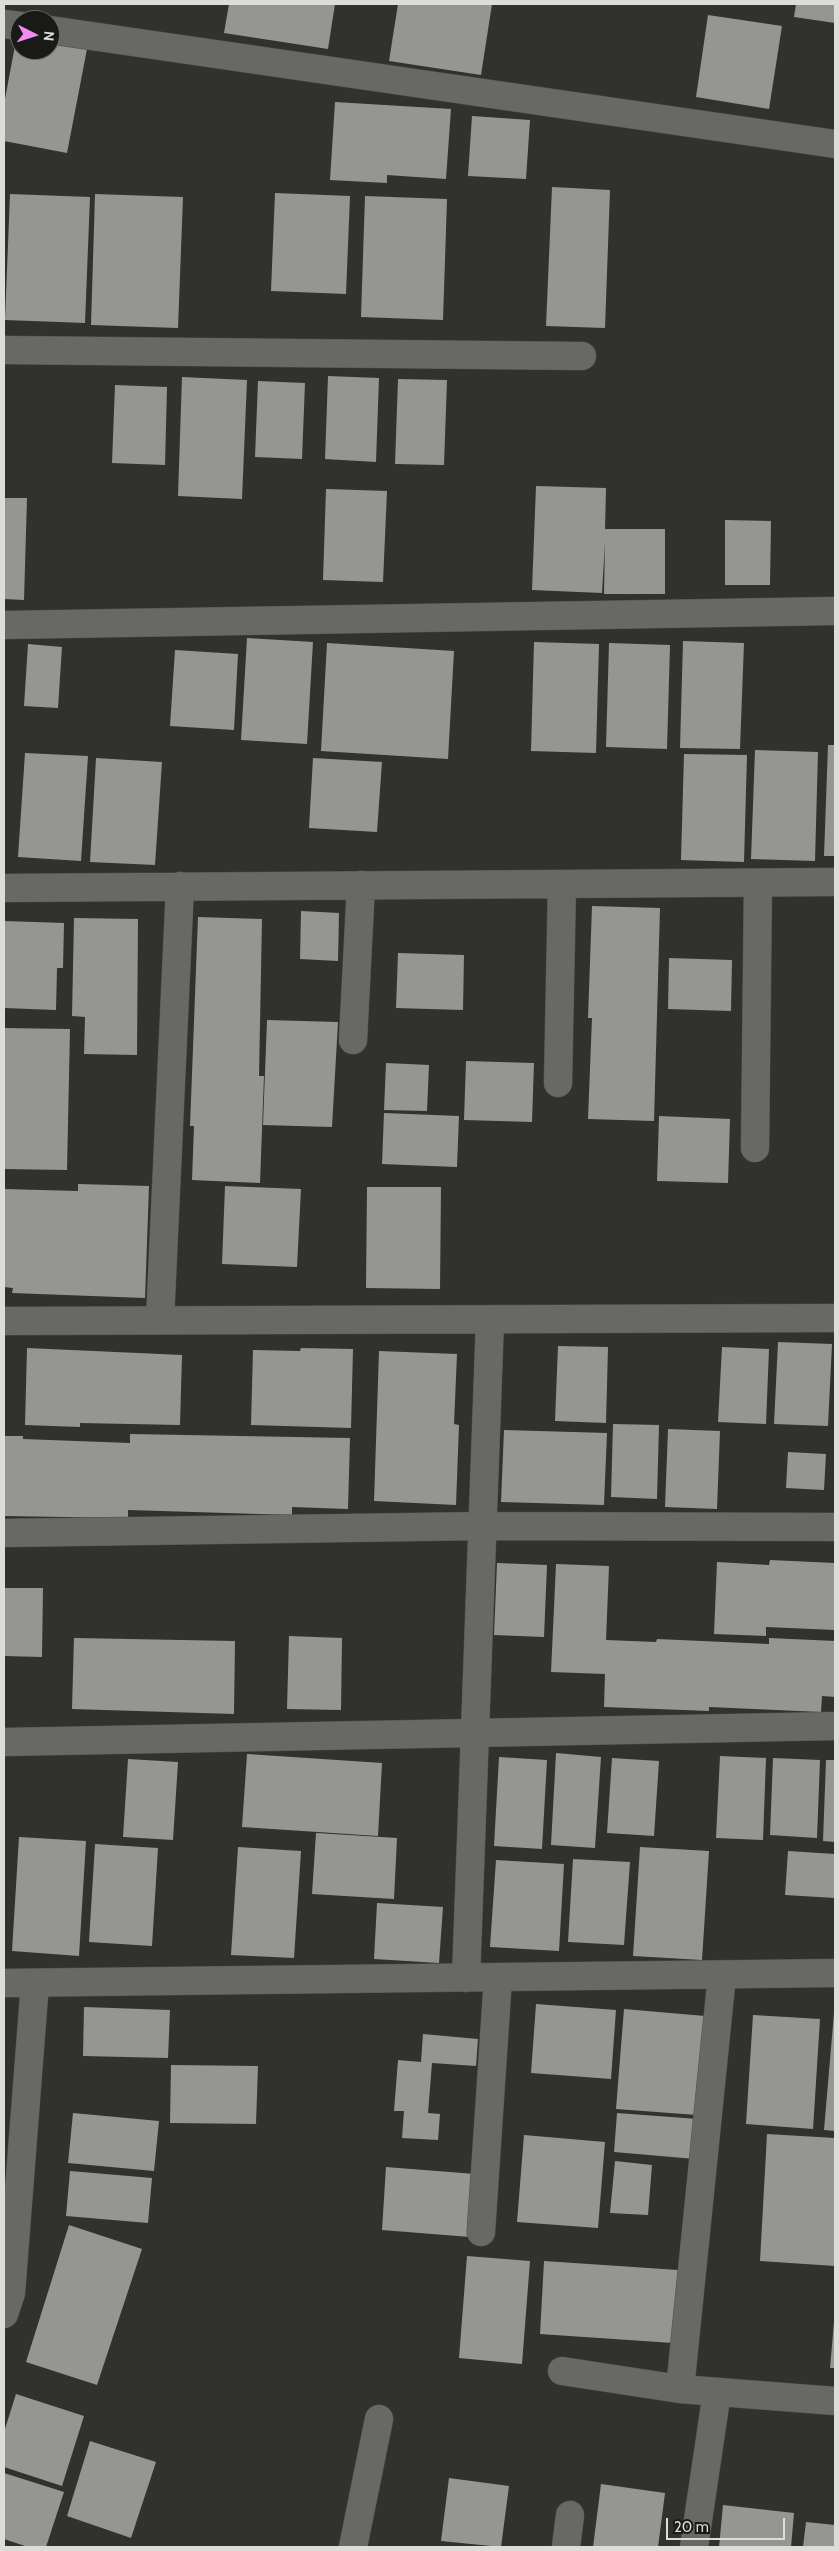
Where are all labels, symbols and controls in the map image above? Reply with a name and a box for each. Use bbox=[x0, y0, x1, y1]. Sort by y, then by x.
north arrow bbox=[10, 10, 60, 60]
text: N bbox=[40, 31, 58, 42]
scale bar bbox=[669, 2508, 788, 2540]
text: 20 m bbox=[674, 2518, 709, 2536]

